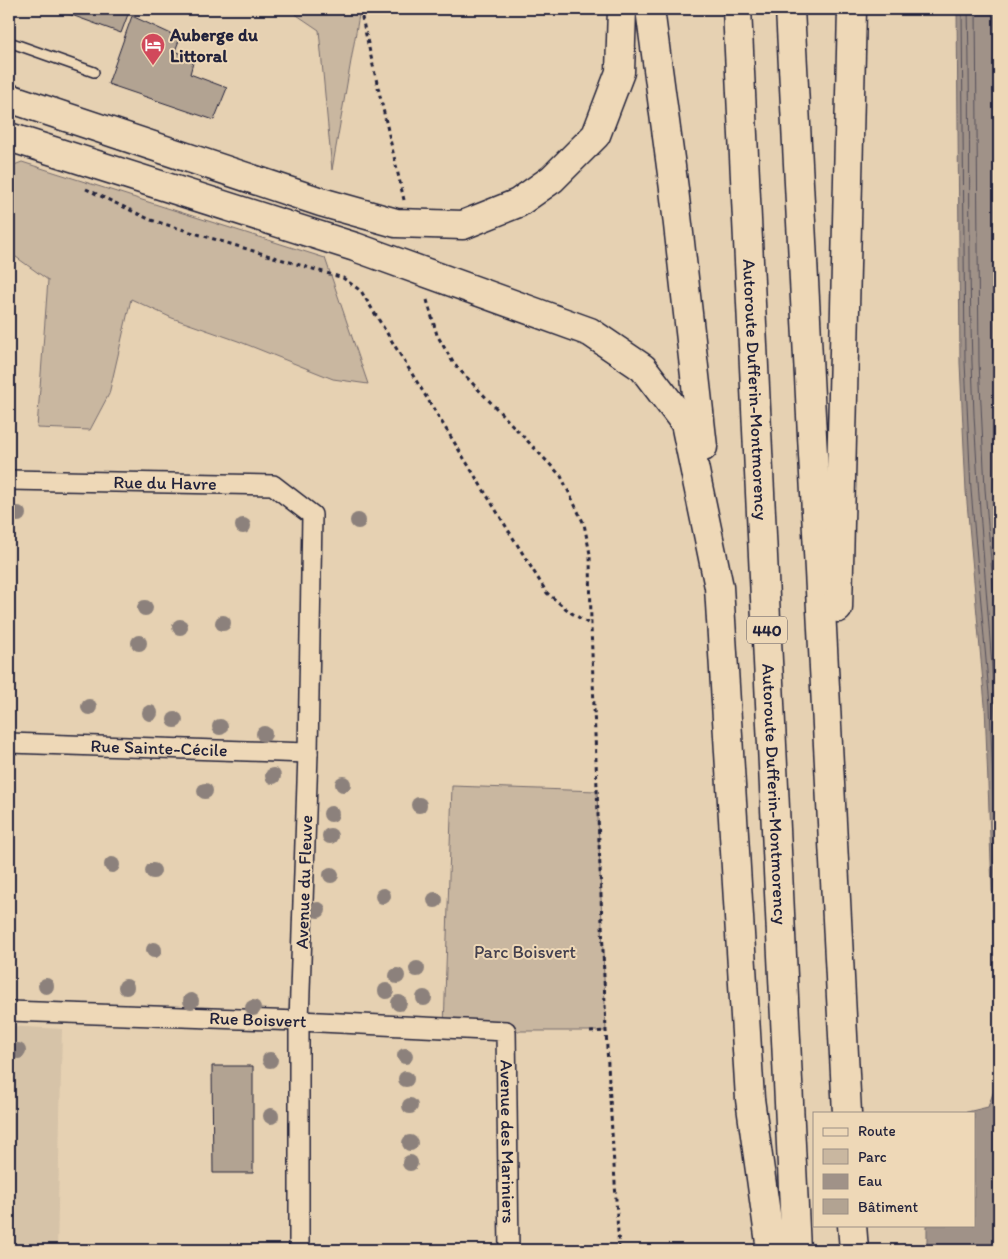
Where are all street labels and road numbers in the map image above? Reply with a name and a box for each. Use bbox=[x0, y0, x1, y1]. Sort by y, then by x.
street label: Autoroute Dufferin-Montmorency bbox=[738, 258, 772, 521]
street label: Rue du Havre bbox=[113, 471, 217, 495]
road number: 440 bbox=[747, 616, 787, 644]
street label: Autoroute Dufferin-Montmorency bbox=[757, 663, 792, 926]
street label: Rue Sainte-Cécile bbox=[90, 735, 228, 761]
street label: Avenue du Fleuve bbox=[291, 815, 317, 949]
street label: Rue Boisvert bbox=[209, 1007, 307, 1032]
street label: Avenue des Mariniers bbox=[495, 1060, 520, 1224]

